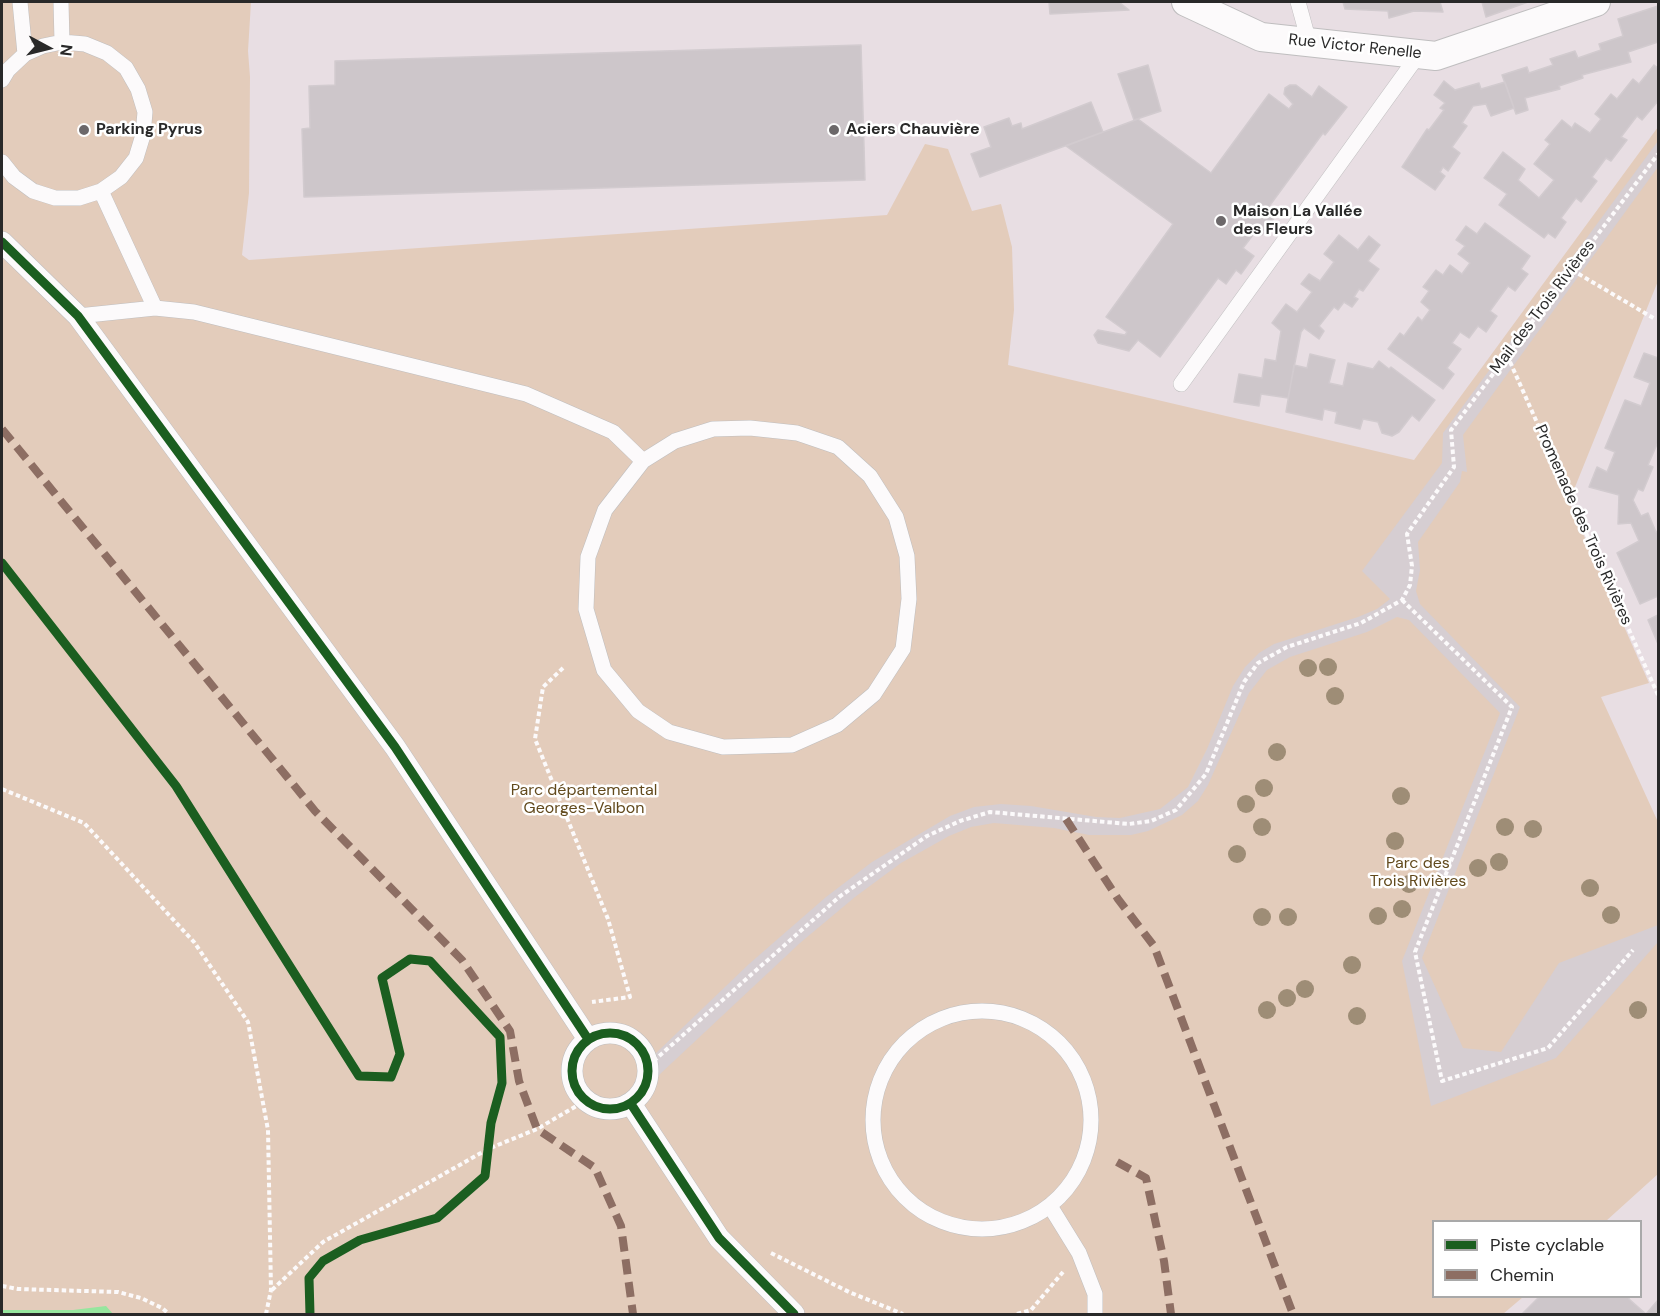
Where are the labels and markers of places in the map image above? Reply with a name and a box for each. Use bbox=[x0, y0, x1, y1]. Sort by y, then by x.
place label: Parking Pyrus bbox=[96, 120, 202, 140]
place label: Aciers Chauvière bbox=[846, 120, 980, 140]
marker: Parking Pyrus bbox=[77, 123, 91, 137]
marker: Aciers Chauvière bbox=[827, 123, 841, 137]
place label: Maison La Vallée des Fleurs bbox=[1233, 202, 1362, 240]
marker: Maison La Vallée des Fleurs bbox=[1214, 214, 1228, 228]

